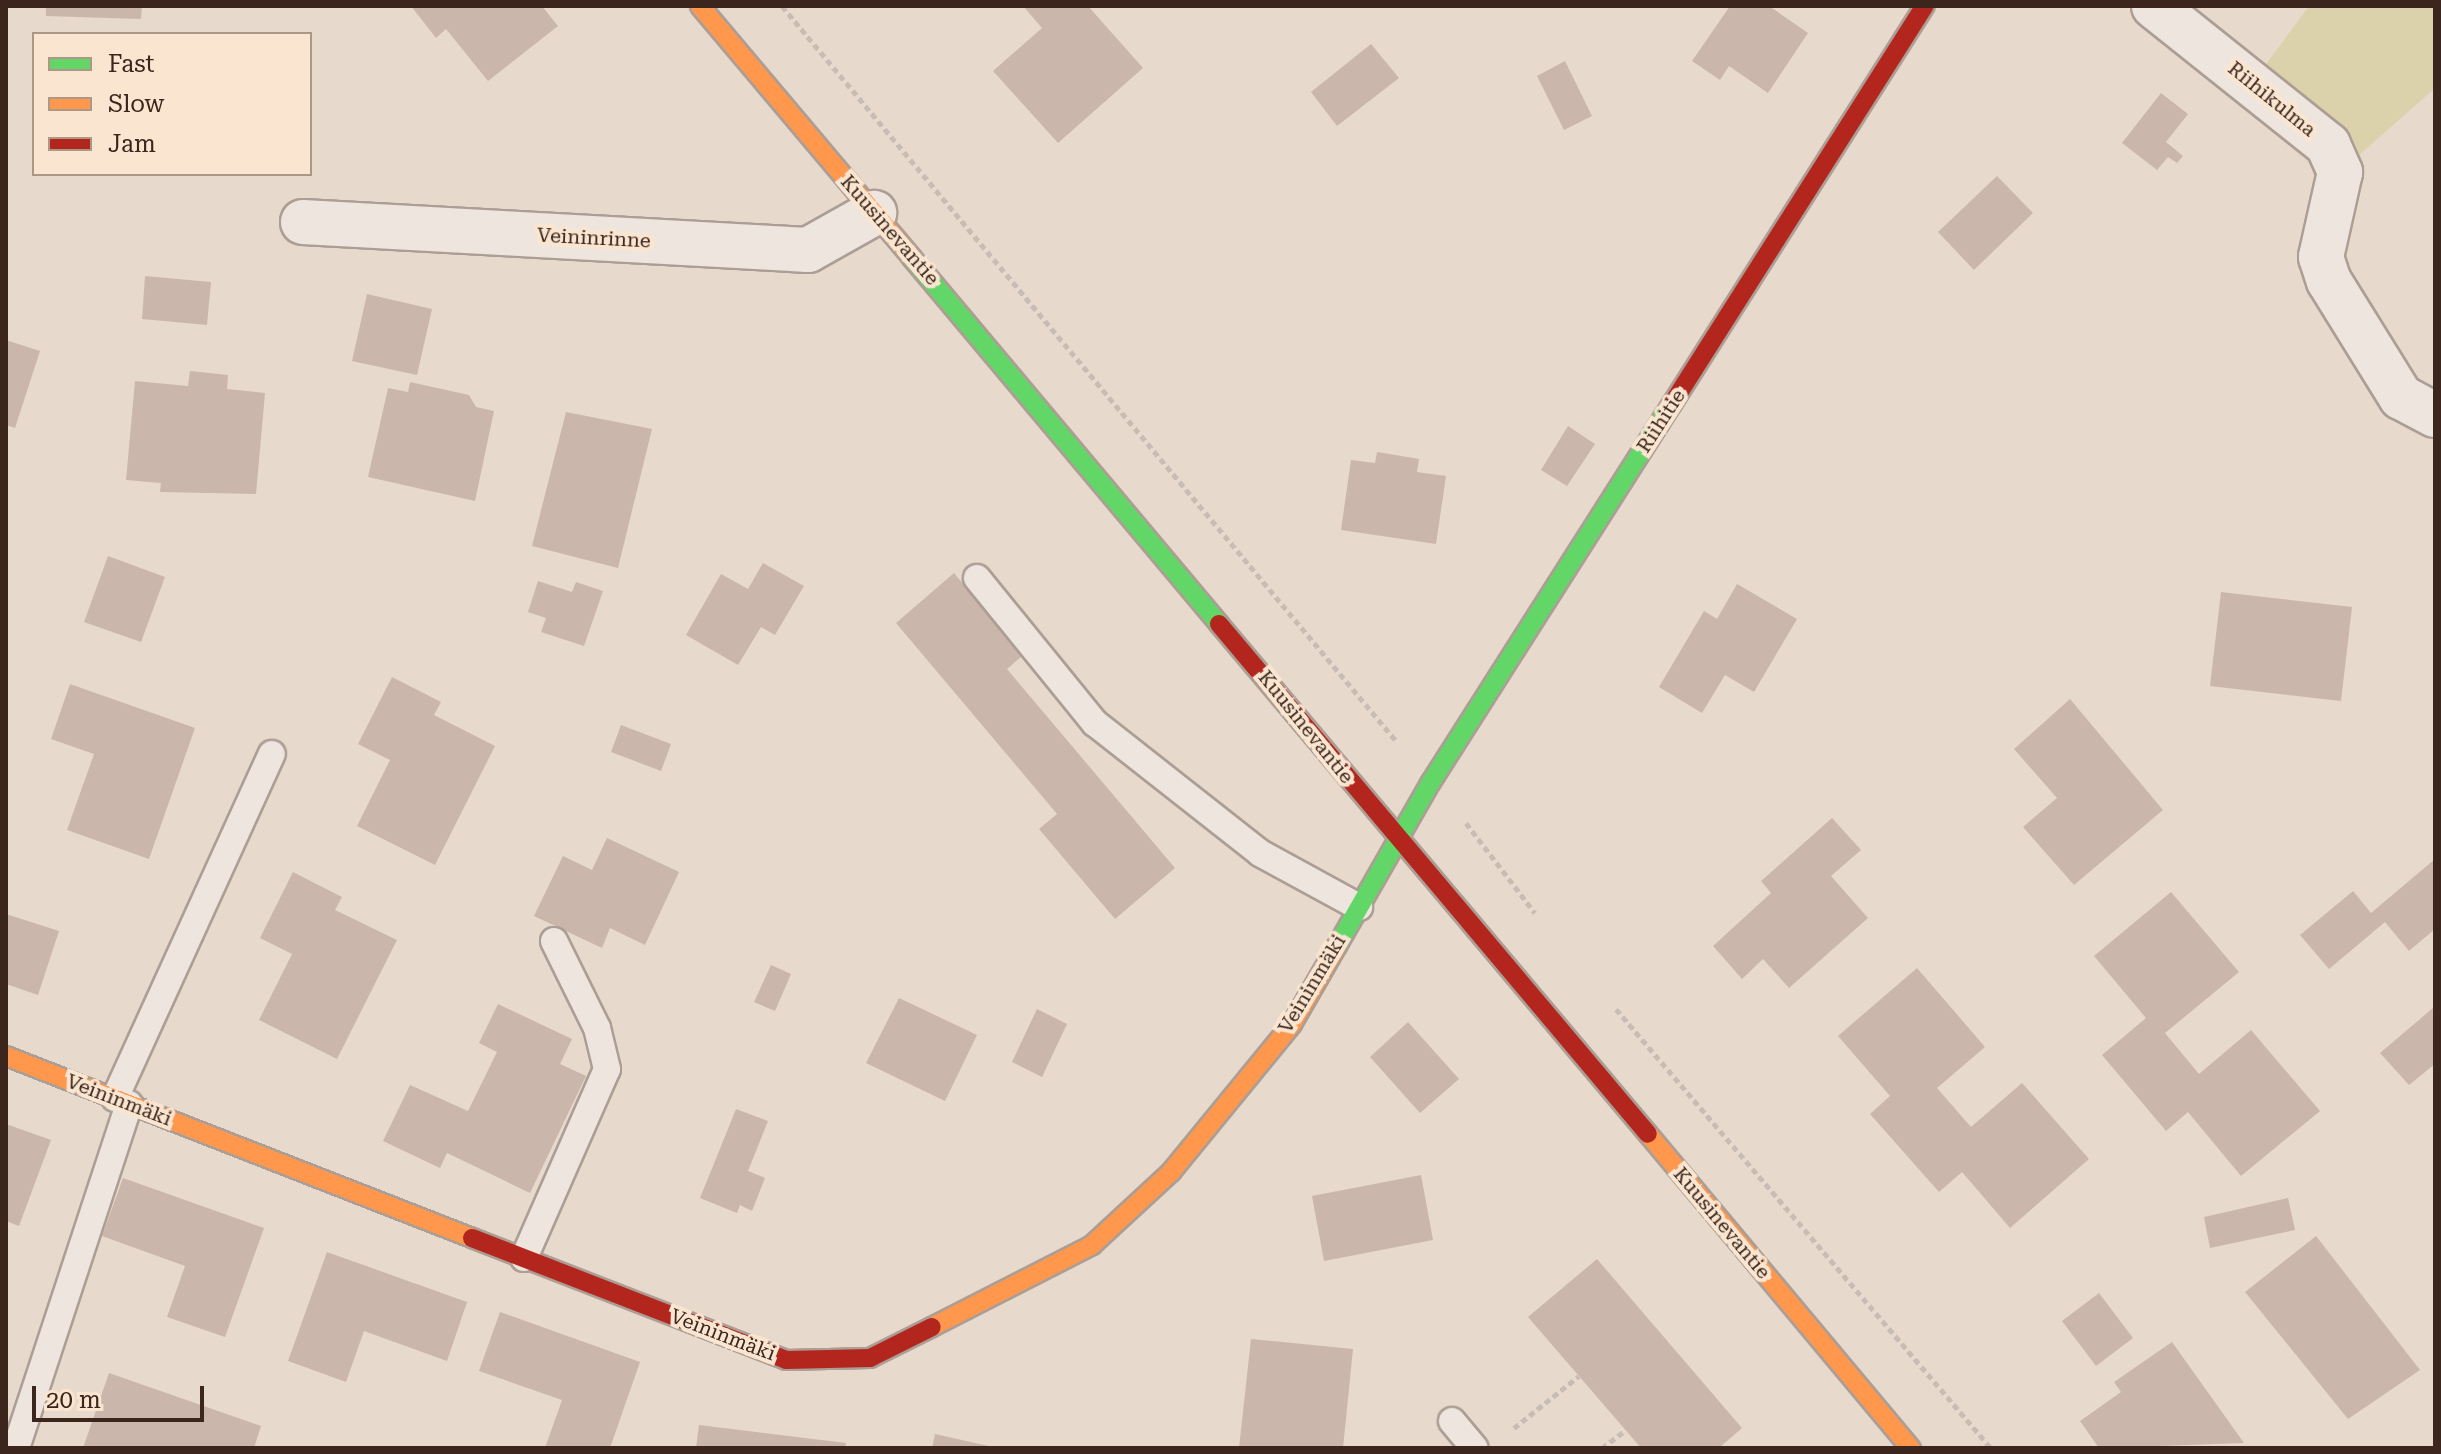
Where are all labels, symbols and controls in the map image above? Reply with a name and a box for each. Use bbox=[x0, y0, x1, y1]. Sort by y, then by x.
legend bbox=[32, 32, 312, 176]
text: Fast bbox=[108, 50, 155, 78]
street label: Riihikulma bbox=[2223, 56, 2321, 142]
text: Slow bbox=[108, 90, 164, 118]
text: Jam bbox=[108, 130, 156, 158]
street label: Kuusinevantie bbox=[836, 170, 944, 290]
street label: Veininrinne bbox=[537, 223, 651, 253]
street label: Riihitie bbox=[1632, 385, 1690, 457]
street label: Kuusinevantie bbox=[1253, 666, 1359, 788]
street label: Veininmäki bbox=[1273, 930, 1351, 1038]
street label: Veininmäki bbox=[63, 1069, 175, 1131]
street label: Kuusinevantie bbox=[1668, 1162, 1776, 1284]
street label: Veininmäki bbox=[667, 1304, 779, 1366]
scale bar bbox=[36, 1370, 208, 1420]
text: 20 m bbox=[46, 1386, 101, 1414]

